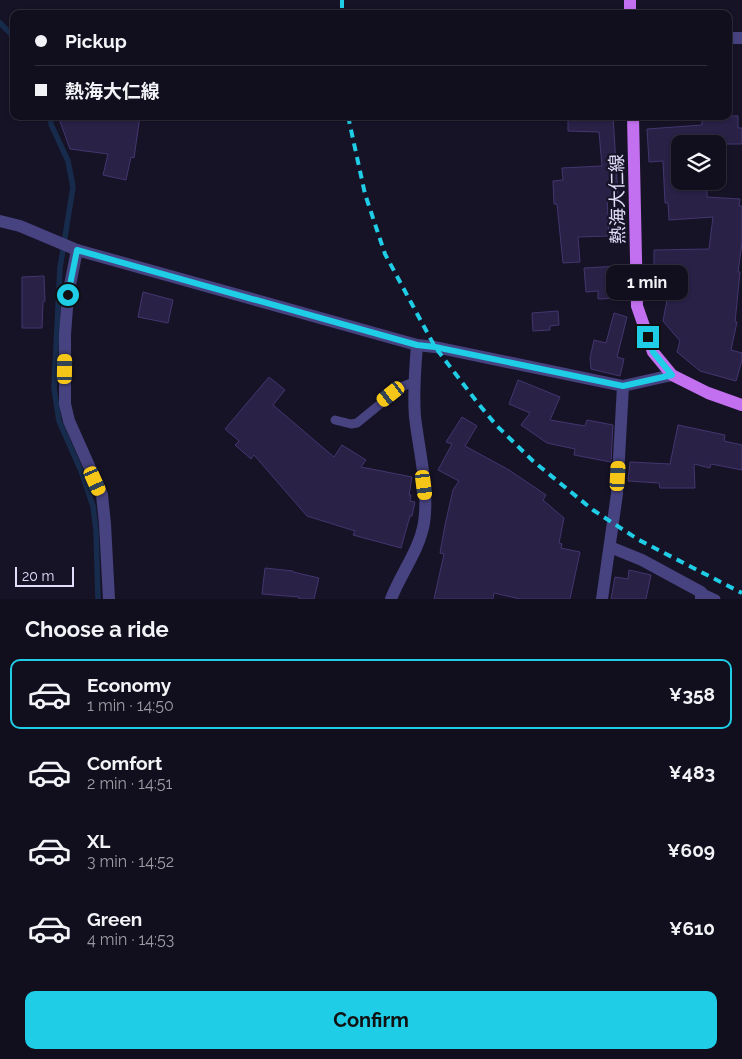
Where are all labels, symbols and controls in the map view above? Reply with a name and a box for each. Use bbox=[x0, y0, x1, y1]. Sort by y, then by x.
text: Pickup bbox=[65, 30, 127, 52]
text: 熱海大仁線 bbox=[65, 80, 160, 102]
map controls bbox=[671, 135, 726, 190]
button: layers bbox=[671, 135, 726, 190]
street label: 熱海大仁線 bbox=[606, 154, 628, 244]
callout: 1 min bbox=[607, 264, 689, 300]
text: 1 min bbox=[627, 273, 667, 292]
route start bbox=[57, 284, 79, 306]
route end bbox=[637, 326, 659, 348]
car bbox=[57, 354, 72, 384]
car bbox=[374, 379, 407, 409]
car bbox=[609, 461, 626, 491]
car bbox=[82, 464, 107, 498]
car bbox=[414, 469, 433, 501]
scale bar bbox=[15, 564, 74, 587]
text: 20 m bbox=[22, 568, 54, 584]
text: Choose a ride bbox=[25, 616, 169, 642]
icon: car bbox=[27, 672, 72, 717]
text: Economy bbox=[87, 674, 171, 696]
text: ¥358 bbox=[669, 683, 715, 705]
text: 1 min · 14:50 bbox=[87, 696, 174, 715]
icon: car bbox=[27, 750, 72, 795]
text: Comfort bbox=[87, 752, 162, 774]
text: ¥483 bbox=[669, 761, 715, 783]
text: 2 min · 14:51 bbox=[87, 774, 172, 793]
icon: car bbox=[27, 828, 72, 873]
text: XL bbox=[87, 830, 110, 852]
text: ¥609 bbox=[667, 839, 715, 861]
text: 3 min · 14:52 bbox=[87, 852, 174, 871]
icon: car bbox=[27, 906, 72, 951]
text: Green bbox=[87, 908, 142, 930]
text: ¥610 bbox=[669, 917, 715, 939]
text: 4 min · 14:53 bbox=[87, 930, 174, 949]
button: Confirm bbox=[25, 991, 717, 1049]

